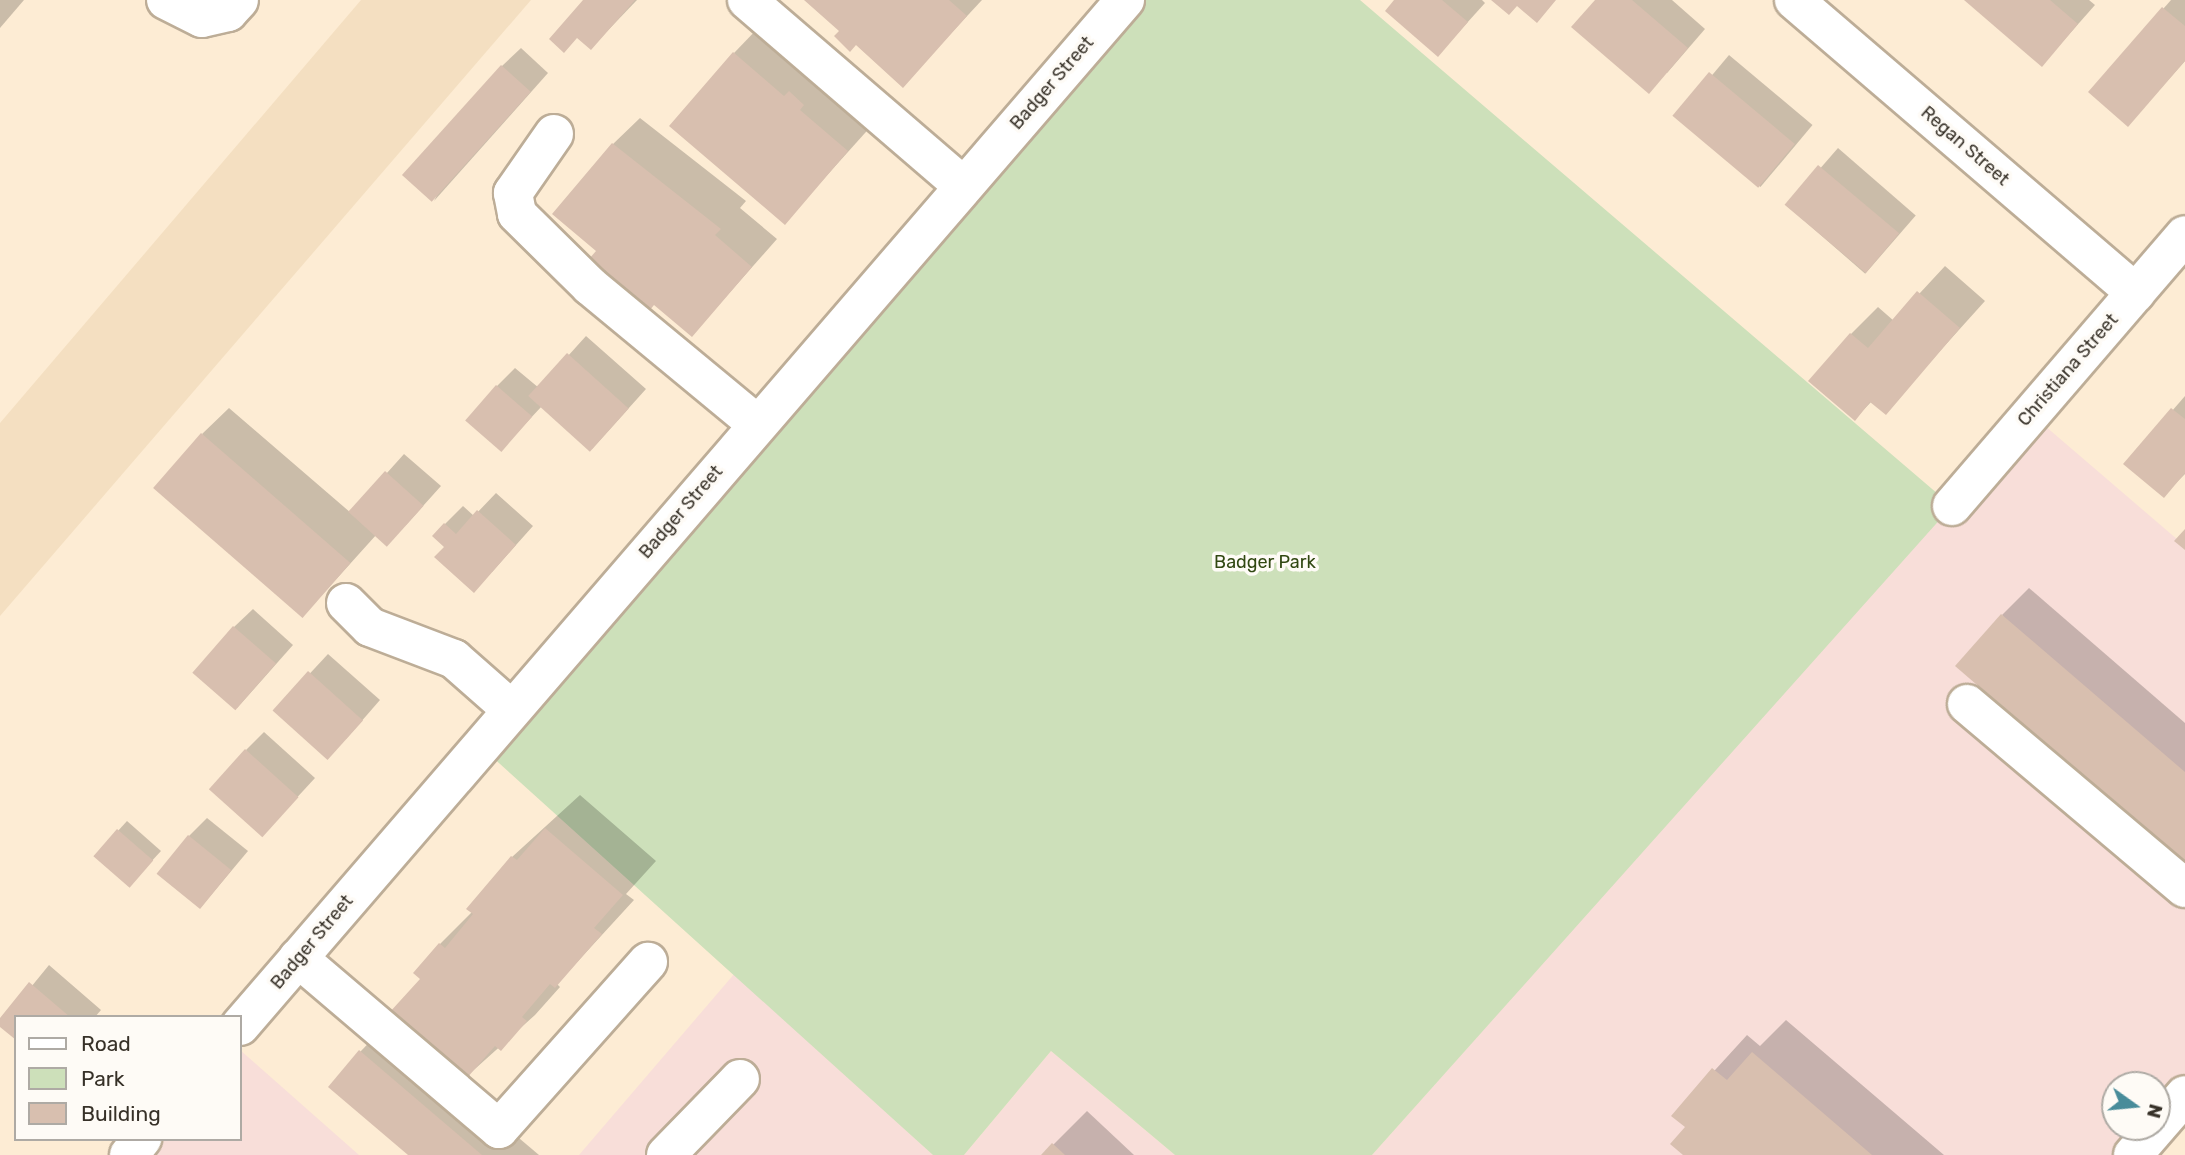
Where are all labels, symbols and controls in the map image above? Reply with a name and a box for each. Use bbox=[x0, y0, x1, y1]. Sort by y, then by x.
street label: Badger Street bbox=[1006, 32, 1098, 134]
street label: Regan Street bbox=[1916, 102, 2014, 190]
street label: Christiana Street bbox=[2013, 309, 2123, 431]
street label: Badger Street bbox=[635, 461, 727, 563]
park label: Badger Park bbox=[1214, 551, 1316, 573]
street label: Badger Street bbox=[266, 890, 358, 994]
legend bbox=[14, 1015, 242, 1141]
text: Road bbox=[81, 1031, 131, 1056]
text: Park bbox=[81, 1066, 125, 1091]
north arrow bbox=[2101, 1071, 2171, 1141]
text: Building bbox=[81, 1101, 161, 1126]
text: N bbox=[2142, 1101, 2168, 1121]

